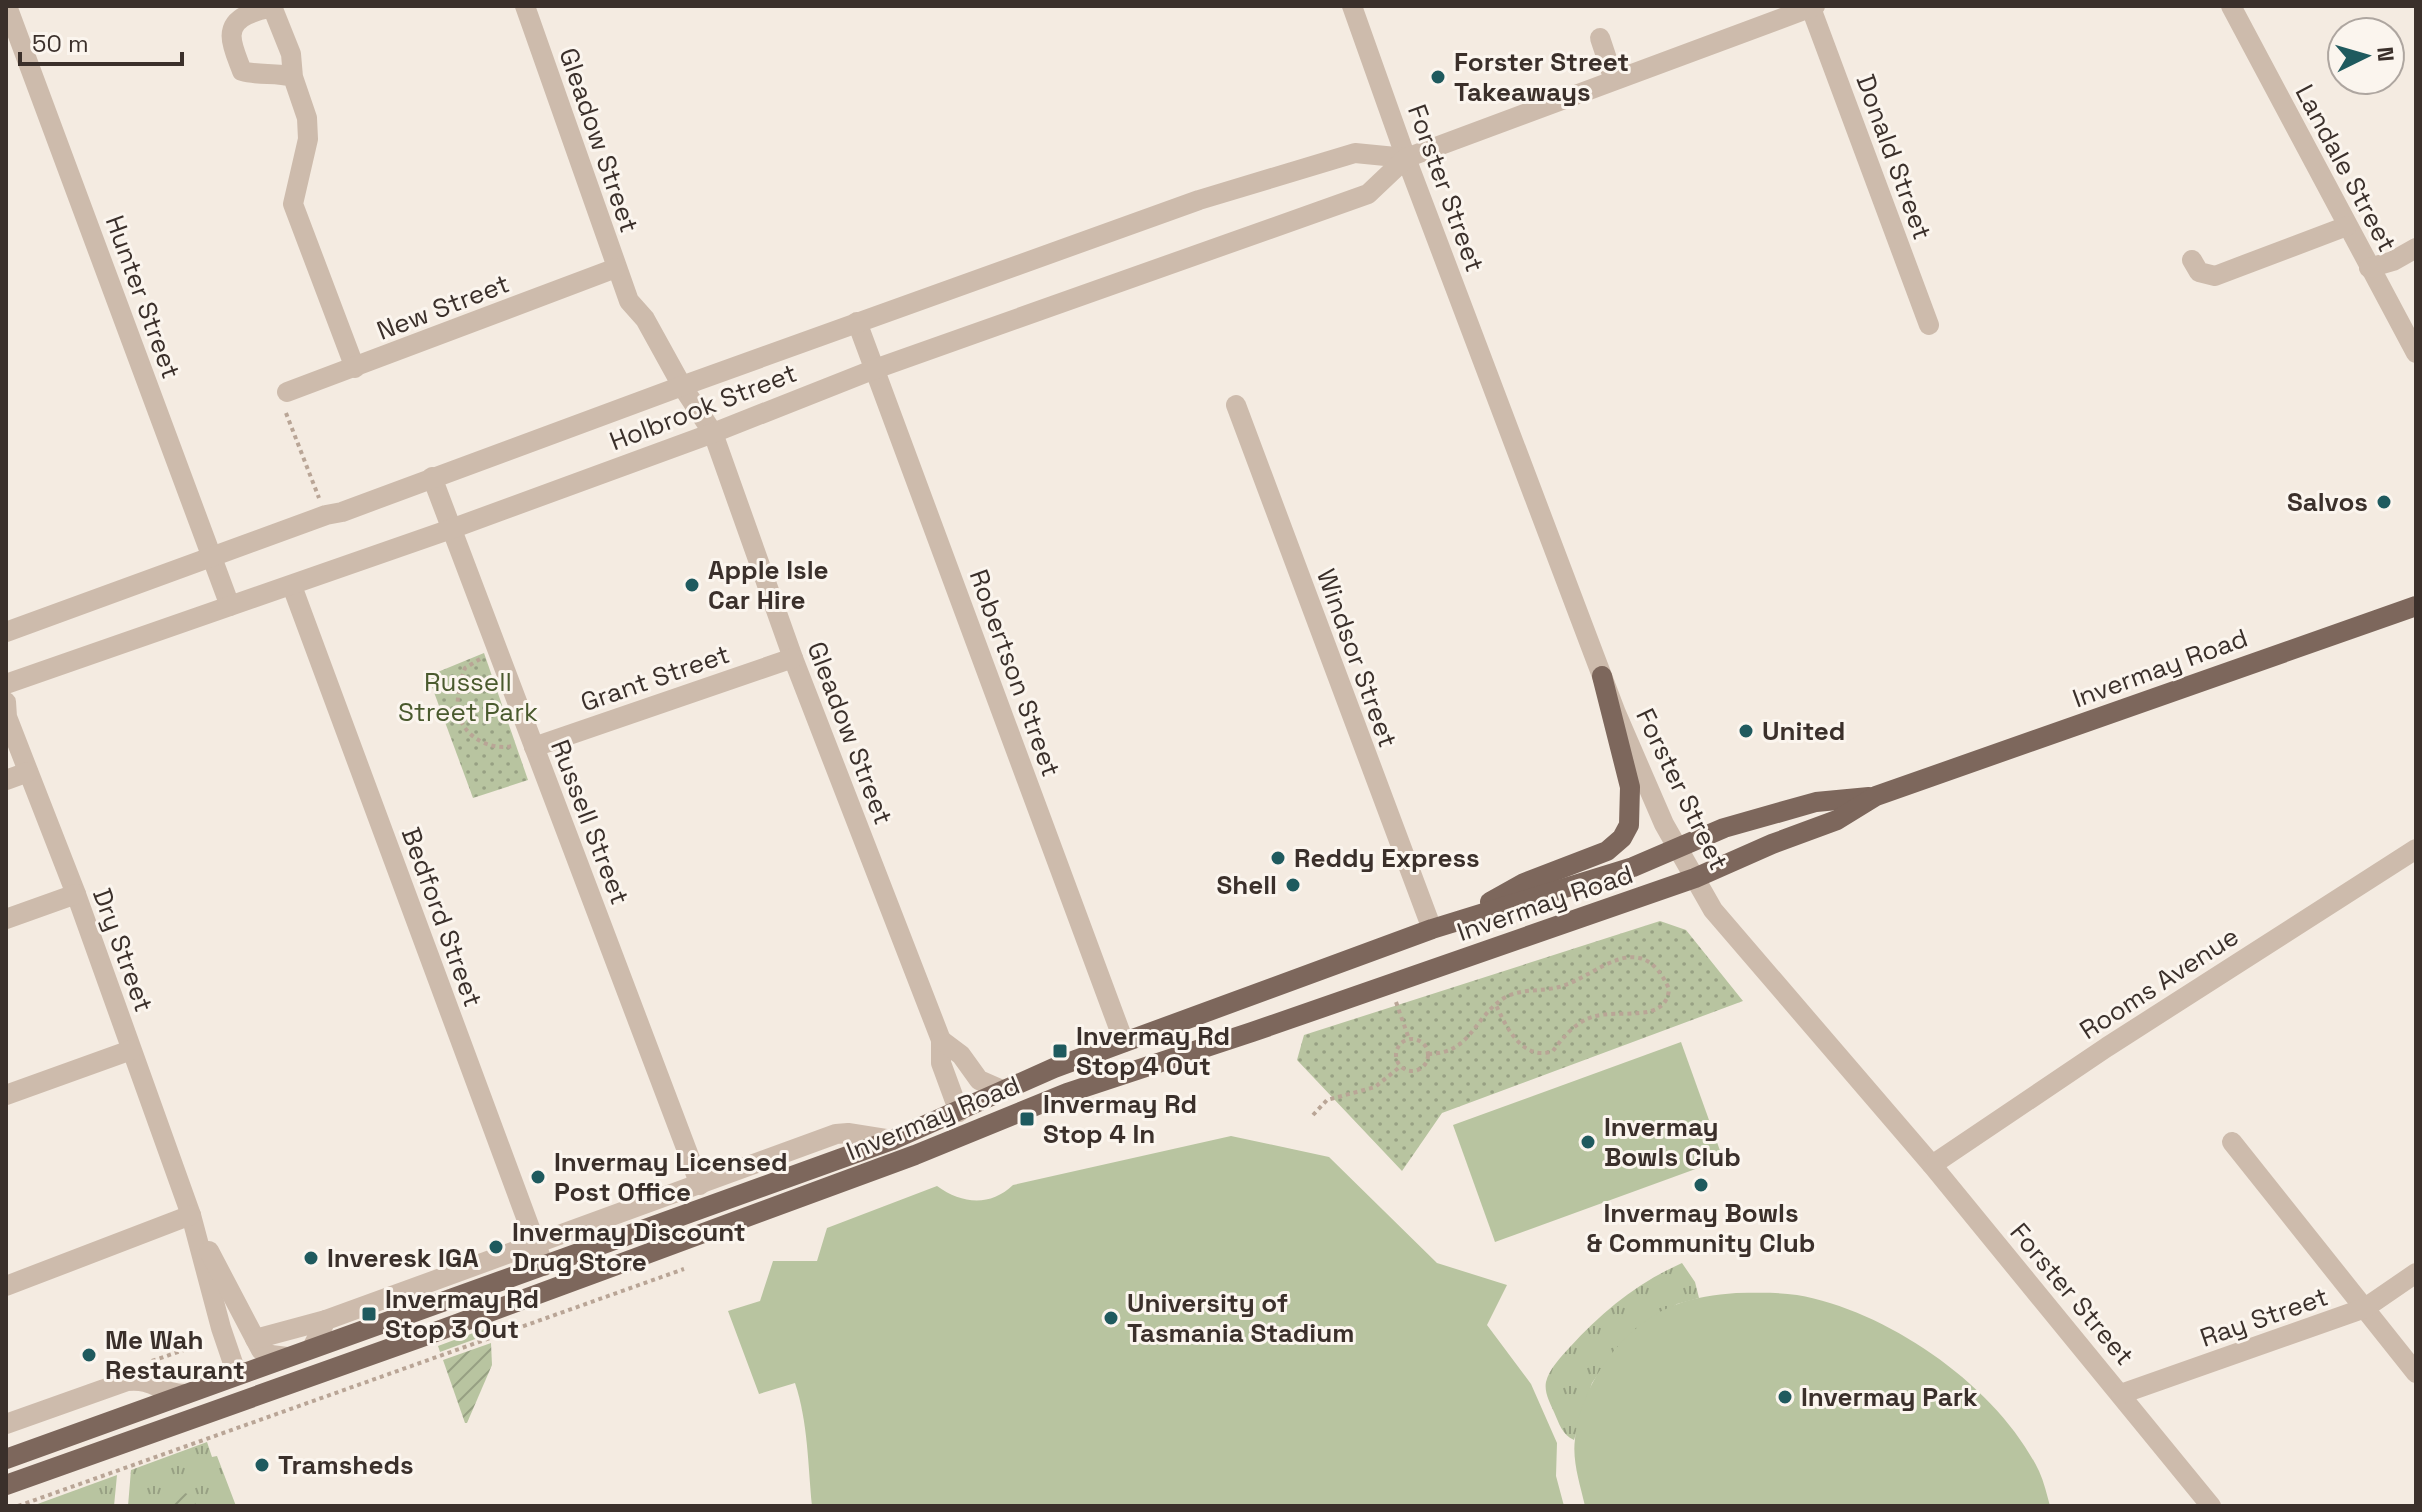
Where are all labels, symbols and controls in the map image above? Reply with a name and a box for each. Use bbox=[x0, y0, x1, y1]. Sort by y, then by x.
scale bar bbox=[20, 16, 182, 66]
north arrow bbox=[2326, 16, 2406, 96]
text: 50 m bbox=[32, 28, 89, 59]
street label: Gleadow Street bbox=[552, 43, 646, 237]
place label: Forster Street Takeaways bbox=[1454, 45, 1629, 109]
text: N bbox=[2371, 46, 2401, 63]
marker: Forster Street Takeaways bbox=[1429, 68, 1447, 86]
street label: Donald Street bbox=[1848, 70, 1940, 244]
street label: Landale Street bbox=[2288, 78, 2404, 258]
street label: Forster Street bbox=[1400, 100, 1492, 276]
street label: Hunter Street bbox=[98, 211, 188, 383]
street label: New Street bbox=[372, 266, 514, 348]
street label: Holbrook Street bbox=[605, 356, 801, 458]
place label: Salvos bbox=[2287, 485, 2368, 519]
marker: Salvos bbox=[2375, 493, 2393, 511]
place label: Apple Isle Car Hire bbox=[708, 553, 829, 617]
street label: Windsor Street bbox=[1309, 564, 1405, 752]
street label: Robertson Street bbox=[962, 565, 1068, 781]
marker: Apple Isle Car Hire bbox=[683, 576, 701, 594]
street label: Invermay Road bbox=[2068, 621, 2252, 715]
street label: Grant Street bbox=[576, 637, 734, 719]
street label: Gleadow Street bbox=[800, 637, 900, 829]
park label: Russell Street Park bbox=[398, 665, 538, 729]
street label: Forster Street bbox=[1628, 703, 1736, 875]
place label: United bbox=[1762, 714, 1845, 748]
marker: United bbox=[1737, 722, 1755, 740]
street label: Russell Street bbox=[543, 735, 637, 909]
street label: Bedford Street bbox=[394, 823, 490, 1011]
place label: Reddy Express bbox=[1294, 841, 1480, 875]
marker: Reddy Express bbox=[1269, 849, 1287, 867]
street label: Invermay Road bbox=[1452, 857, 1638, 949]
place label: Shell bbox=[1216, 868, 1277, 902]
marker: Shell bbox=[1284, 876, 1302, 894]
street label: Dry Street bbox=[85, 884, 161, 1016]
street label: Rooms Avenue bbox=[2073, 919, 2245, 1047]
place label: Invermay Rd Stop 4 Out bbox=[1076, 1019, 1230, 1083]
marker: Invermay Rd Stop 4 Out bbox=[1051, 1042, 1069, 1060]
street label: Invermay Road bbox=[841, 1068, 1025, 1168]
place label: Invermay Rd Stop 4 In bbox=[1043, 1087, 1197, 1151]
marker: Invermay Rd Stop 4 In bbox=[1018, 1110, 1036, 1128]
place label: Invermay Bowls Club bbox=[1604, 1110, 1741, 1174]
marker: Invermay Bowls Club bbox=[1579, 1133, 1597, 1151]
place label: Invermay Licensed Post Office bbox=[554, 1145, 788, 1209]
marker: Invermay Licensed Post Office bbox=[529, 1168, 547, 1186]
marker: Invermay Bowls & Community Club bbox=[1692, 1176, 1710, 1194]
place label: Invermay Bowls & Community Club bbox=[1587, 1196, 1815, 1260]
place label: Invermay Discount Drug Store bbox=[512, 1215, 746, 1279]
street label: Forster Street bbox=[2003, 1216, 2141, 1372]
marker: Invermay Discount Drug Store bbox=[487, 1238, 505, 1256]
place label: Inveresk IGA bbox=[327, 1241, 479, 1275]
marker: Inveresk IGA bbox=[302, 1249, 320, 1267]
street label: Ray Street bbox=[2196, 1279, 2332, 1355]
place label: Invermay Rd Stop 3 Out bbox=[385, 1282, 539, 1346]
place label: University of Tasmania Stadium bbox=[1127, 1286, 1355, 1350]
marker: Invermay Rd Stop 3 Out bbox=[360, 1305, 378, 1323]
marker: University of Tasmania Stadium bbox=[1102, 1309, 1120, 1327]
place label: Me Wah Restaurant bbox=[105, 1323, 245, 1387]
marker: Me Wah Restaurant bbox=[80, 1346, 98, 1364]
place label: Invermay Park bbox=[1801, 1380, 1978, 1414]
marker: Invermay Park bbox=[1776, 1388, 1794, 1406]
place label: Tramsheds bbox=[278, 1448, 414, 1482]
marker: Tramsheds bbox=[253, 1456, 271, 1474]

